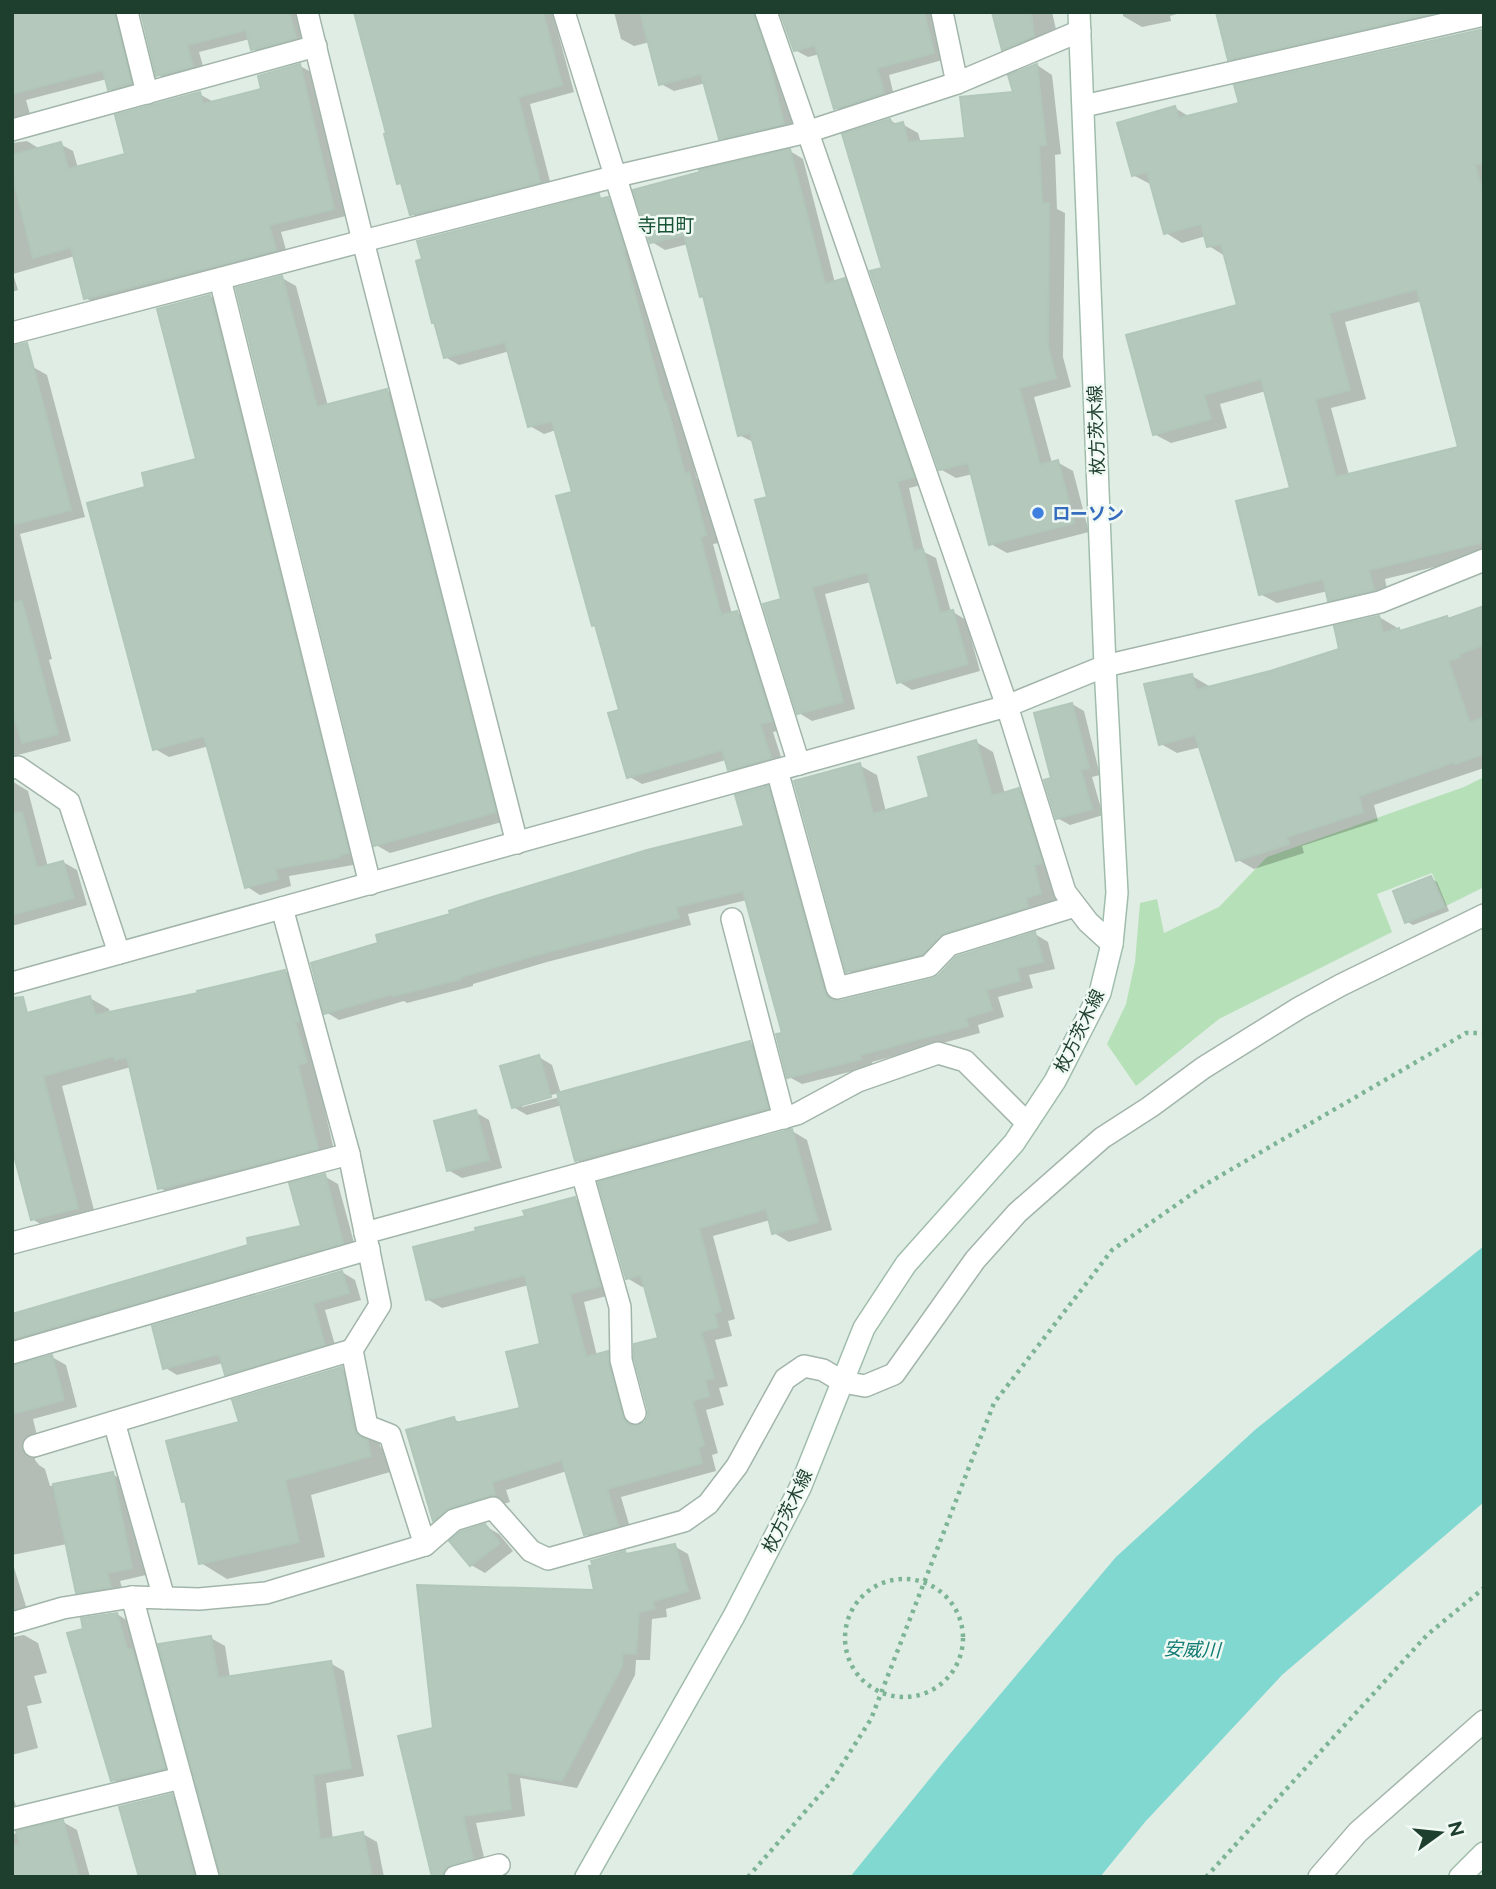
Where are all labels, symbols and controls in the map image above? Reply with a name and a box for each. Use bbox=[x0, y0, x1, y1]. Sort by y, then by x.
district label: 寺田町 bbox=[637, 214, 695, 236]
street label: 枚方茨木線 bbox=[1084, 385, 1108, 475]
place label: ローソン bbox=[1052, 503, 1124, 524]
marker: ローソン bbox=[1030, 505, 1046, 521]
street label: 枚方茨木線 bbox=[1050, 986, 1108, 1076]
street label: 枚方茨木線 bbox=[758, 1466, 816, 1556]
water label: 安威川 bbox=[1163, 1637, 1223, 1661]
north arrow bbox=[1405, 1798, 1475, 1868]
text: N bbox=[1444, 1819, 1469, 1838]

